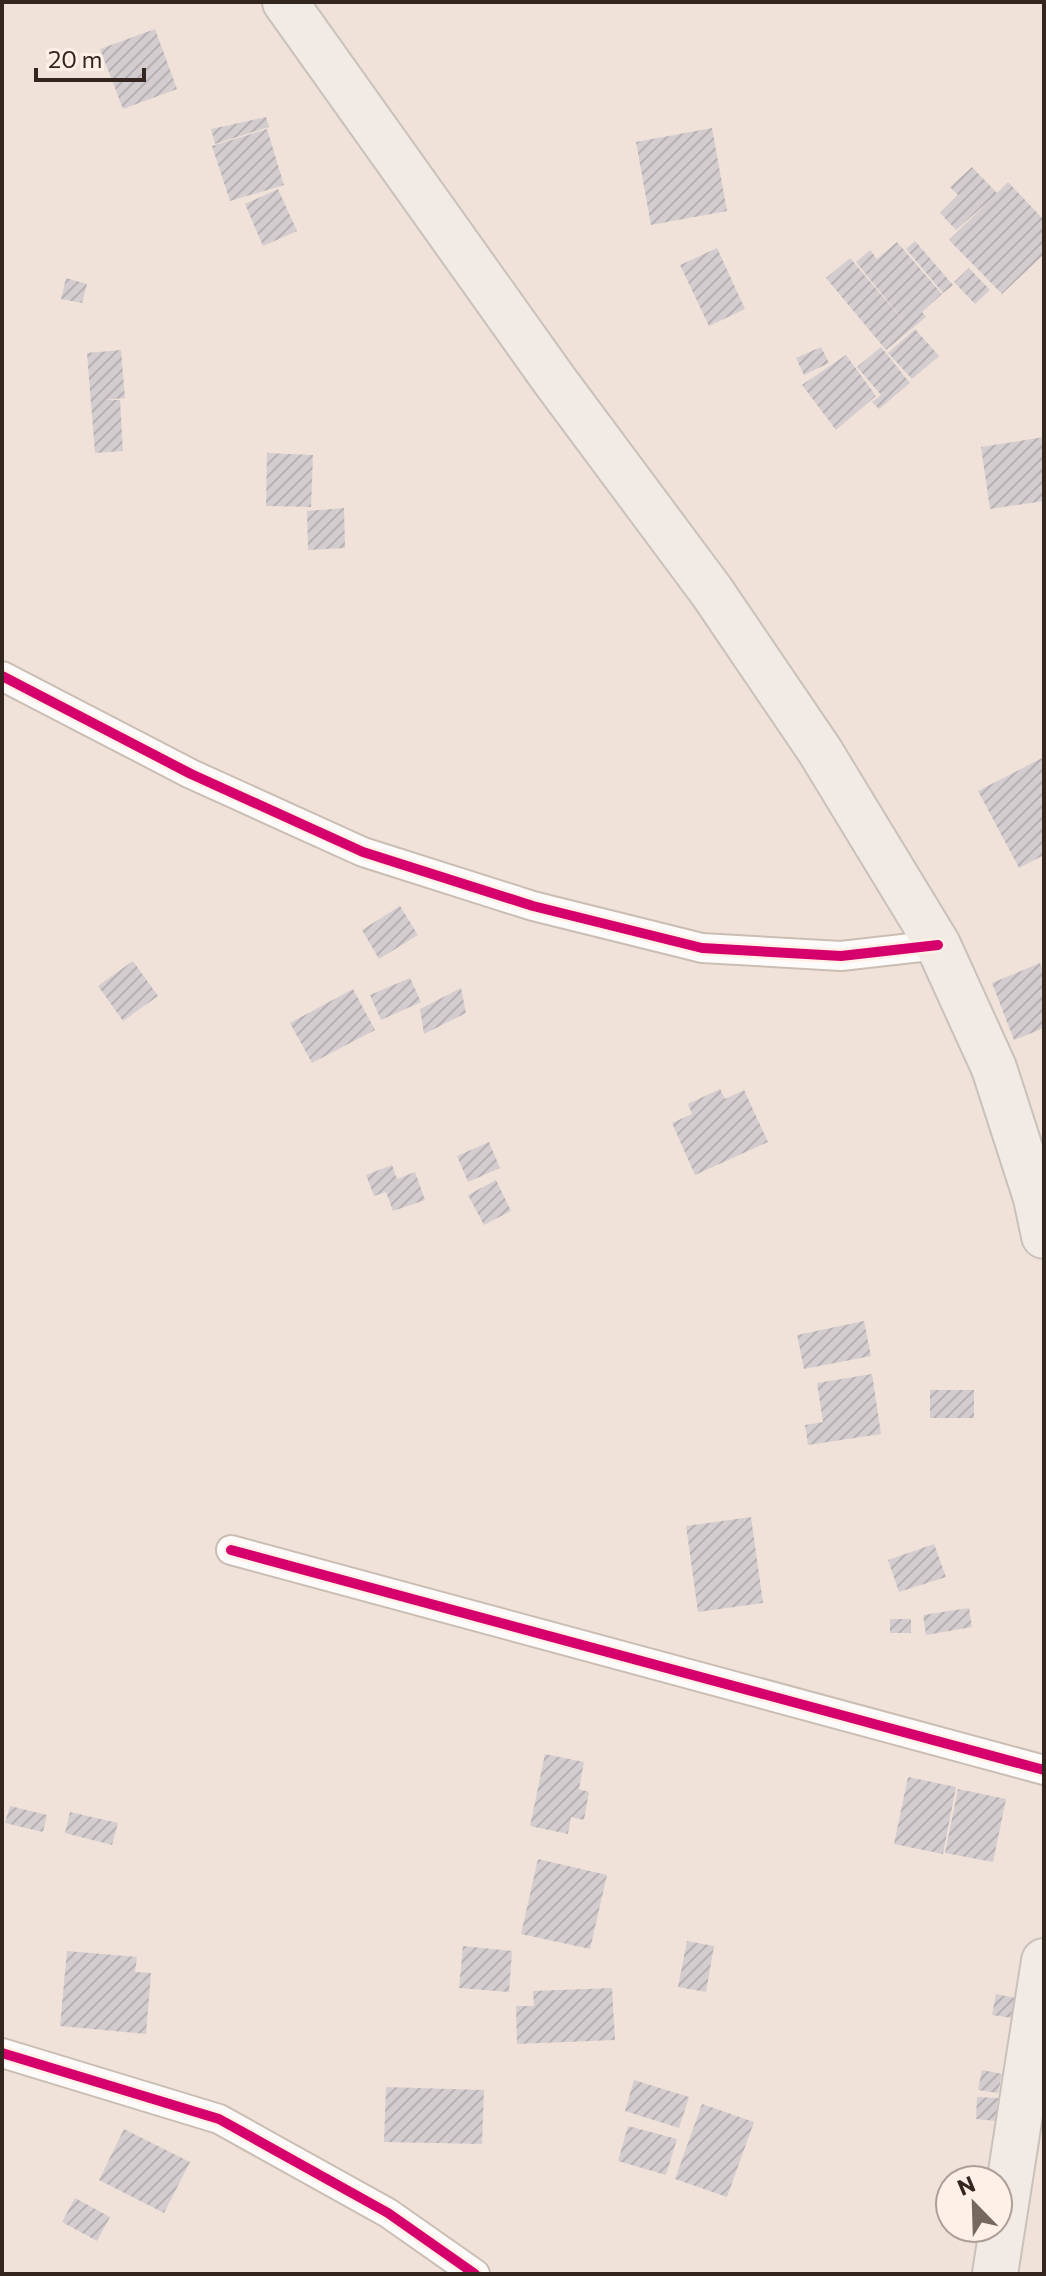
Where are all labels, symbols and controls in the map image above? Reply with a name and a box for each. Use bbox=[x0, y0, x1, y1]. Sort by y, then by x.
scale bar bbox=[36, 32, 144, 82]
text: 20 m bbox=[48, 44, 102, 73]
north arrow bbox=[934, 2164, 1014, 2244]
text: N bbox=[953, 2169, 979, 2201]

